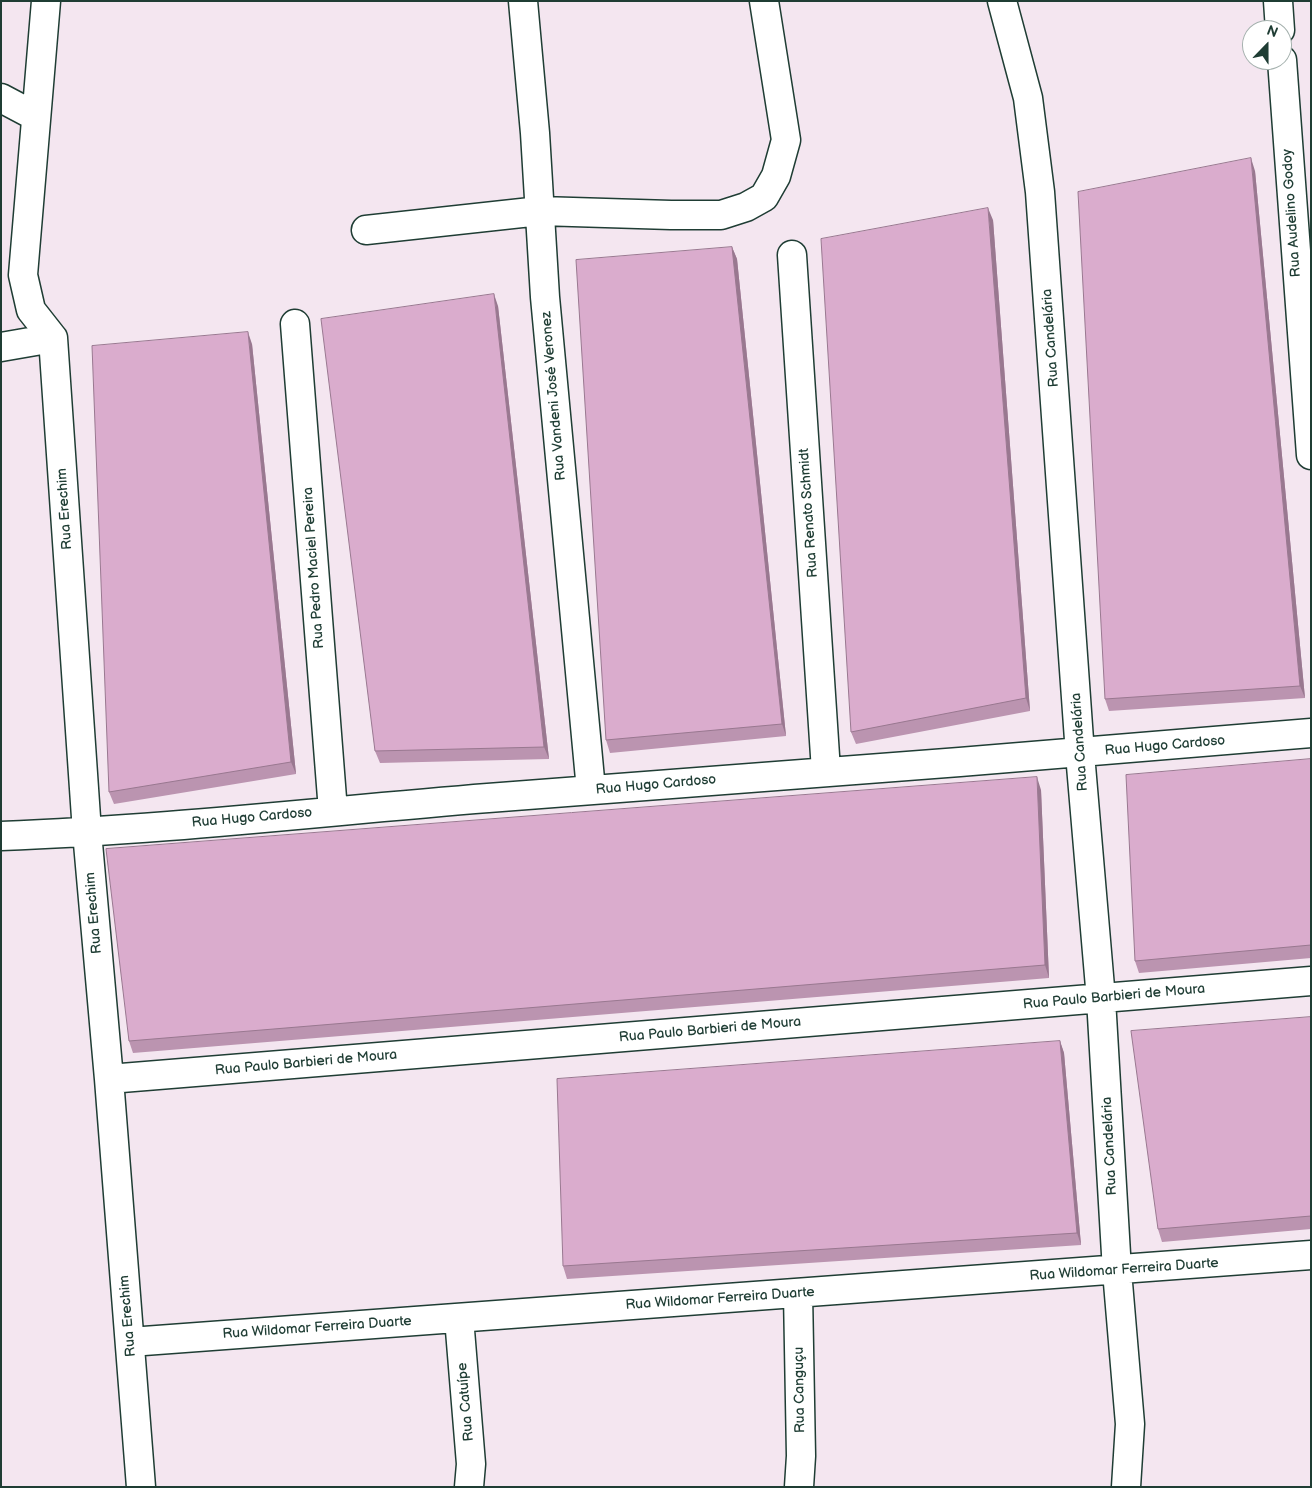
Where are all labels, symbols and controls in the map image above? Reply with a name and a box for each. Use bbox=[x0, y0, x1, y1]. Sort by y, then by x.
north arrow bbox=[1242, 20, 1292, 70]
text: N bbox=[1264, 22, 1280, 41]
street label: Rua Audelino Godoy bbox=[1279, 148, 1305, 278]
street label: Rua Candelária bbox=[1039, 288, 1063, 388]
street label: Rua Vandeni José Veronez bbox=[538, 311, 570, 481]
street label: Rua Renato Schmidt bbox=[796, 448, 822, 578]
street label: Rua Erechim bbox=[54, 468, 76, 550]
street label: Rua Pedro Maciel Pereira bbox=[300, 487, 328, 649]
street label: Rua Candelária bbox=[1068, 692, 1092, 792]
street label: Rua Hugo Cardoso bbox=[1104, 732, 1226, 760]
street label: Rua Hugo Cardoso bbox=[595, 771, 717, 799]
street label: Rua Hugo Cardoso bbox=[191, 804, 313, 832]
street label: Rua Erechim bbox=[82, 872, 106, 954]
street label: Rua Paulo Barbieri de Moura bbox=[1022, 981, 1206, 1013]
street label: Rua Paulo Barbieri de Moura bbox=[618, 1014, 802, 1046]
street label: Rua Paulo Barbieri de Moura bbox=[214, 1047, 398, 1079]
street label: Rua Candelária bbox=[1099, 1096, 1121, 1196]
street label: Rua Wildomar Ferreira Duarte bbox=[1029, 1255, 1219, 1285]
street label: Rua Erechim bbox=[116, 1275, 140, 1357]
street label: Rua Wildomar Ferreira Duarte bbox=[625, 1284, 815, 1314]
street label: Rua Wildomar Ferreira Duarte bbox=[222, 1313, 412, 1343]
street label: Rua Canguçu bbox=[791, 1347, 809, 1433]
street label: Rua Catuípe bbox=[454, 1362, 478, 1442]

